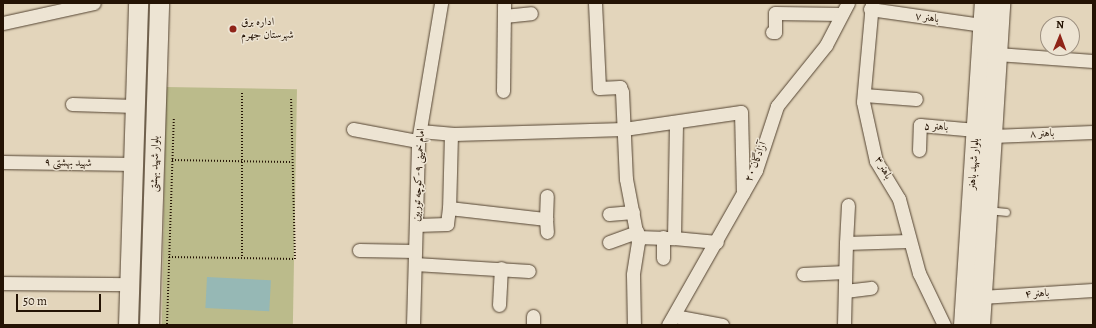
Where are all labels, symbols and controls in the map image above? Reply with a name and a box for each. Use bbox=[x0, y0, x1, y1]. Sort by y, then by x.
street label: باهنر ۷ bbox=[914, 10, 940, 26]
place label: اداره برق شهرستان جهرم bbox=[241, 16, 294, 42]
north arrow bbox=[1040, 16, 1080, 56]
text: N bbox=[1056, 17, 1064, 32]
marker: اداره برق شهرستان جهرم bbox=[228, 24, 238, 34]
street label: باهنر ۵ bbox=[924, 120, 948, 134]
street label: باهنر ۸ bbox=[1030, 127, 1054, 141]
street label: امام خمینی ۹-کوچه توربین bbox=[410, 128, 428, 222]
street label: بلوار شهید بهشتی bbox=[147, 136, 163, 192]
street label: بلوار شهید باهنر bbox=[966, 138, 982, 190]
street label: آزادگان ۲۰ bbox=[742, 140, 770, 184]
street label: باهنر ۳ bbox=[871, 154, 895, 182]
street label: شهید بهشتی ۹ bbox=[44, 156, 92, 170]
scale bar bbox=[18, 286, 103, 312]
street label: باهنر ۴ bbox=[1024, 287, 1050, 301]
text: 50 m bbox=[23, 293, 47, 309]

